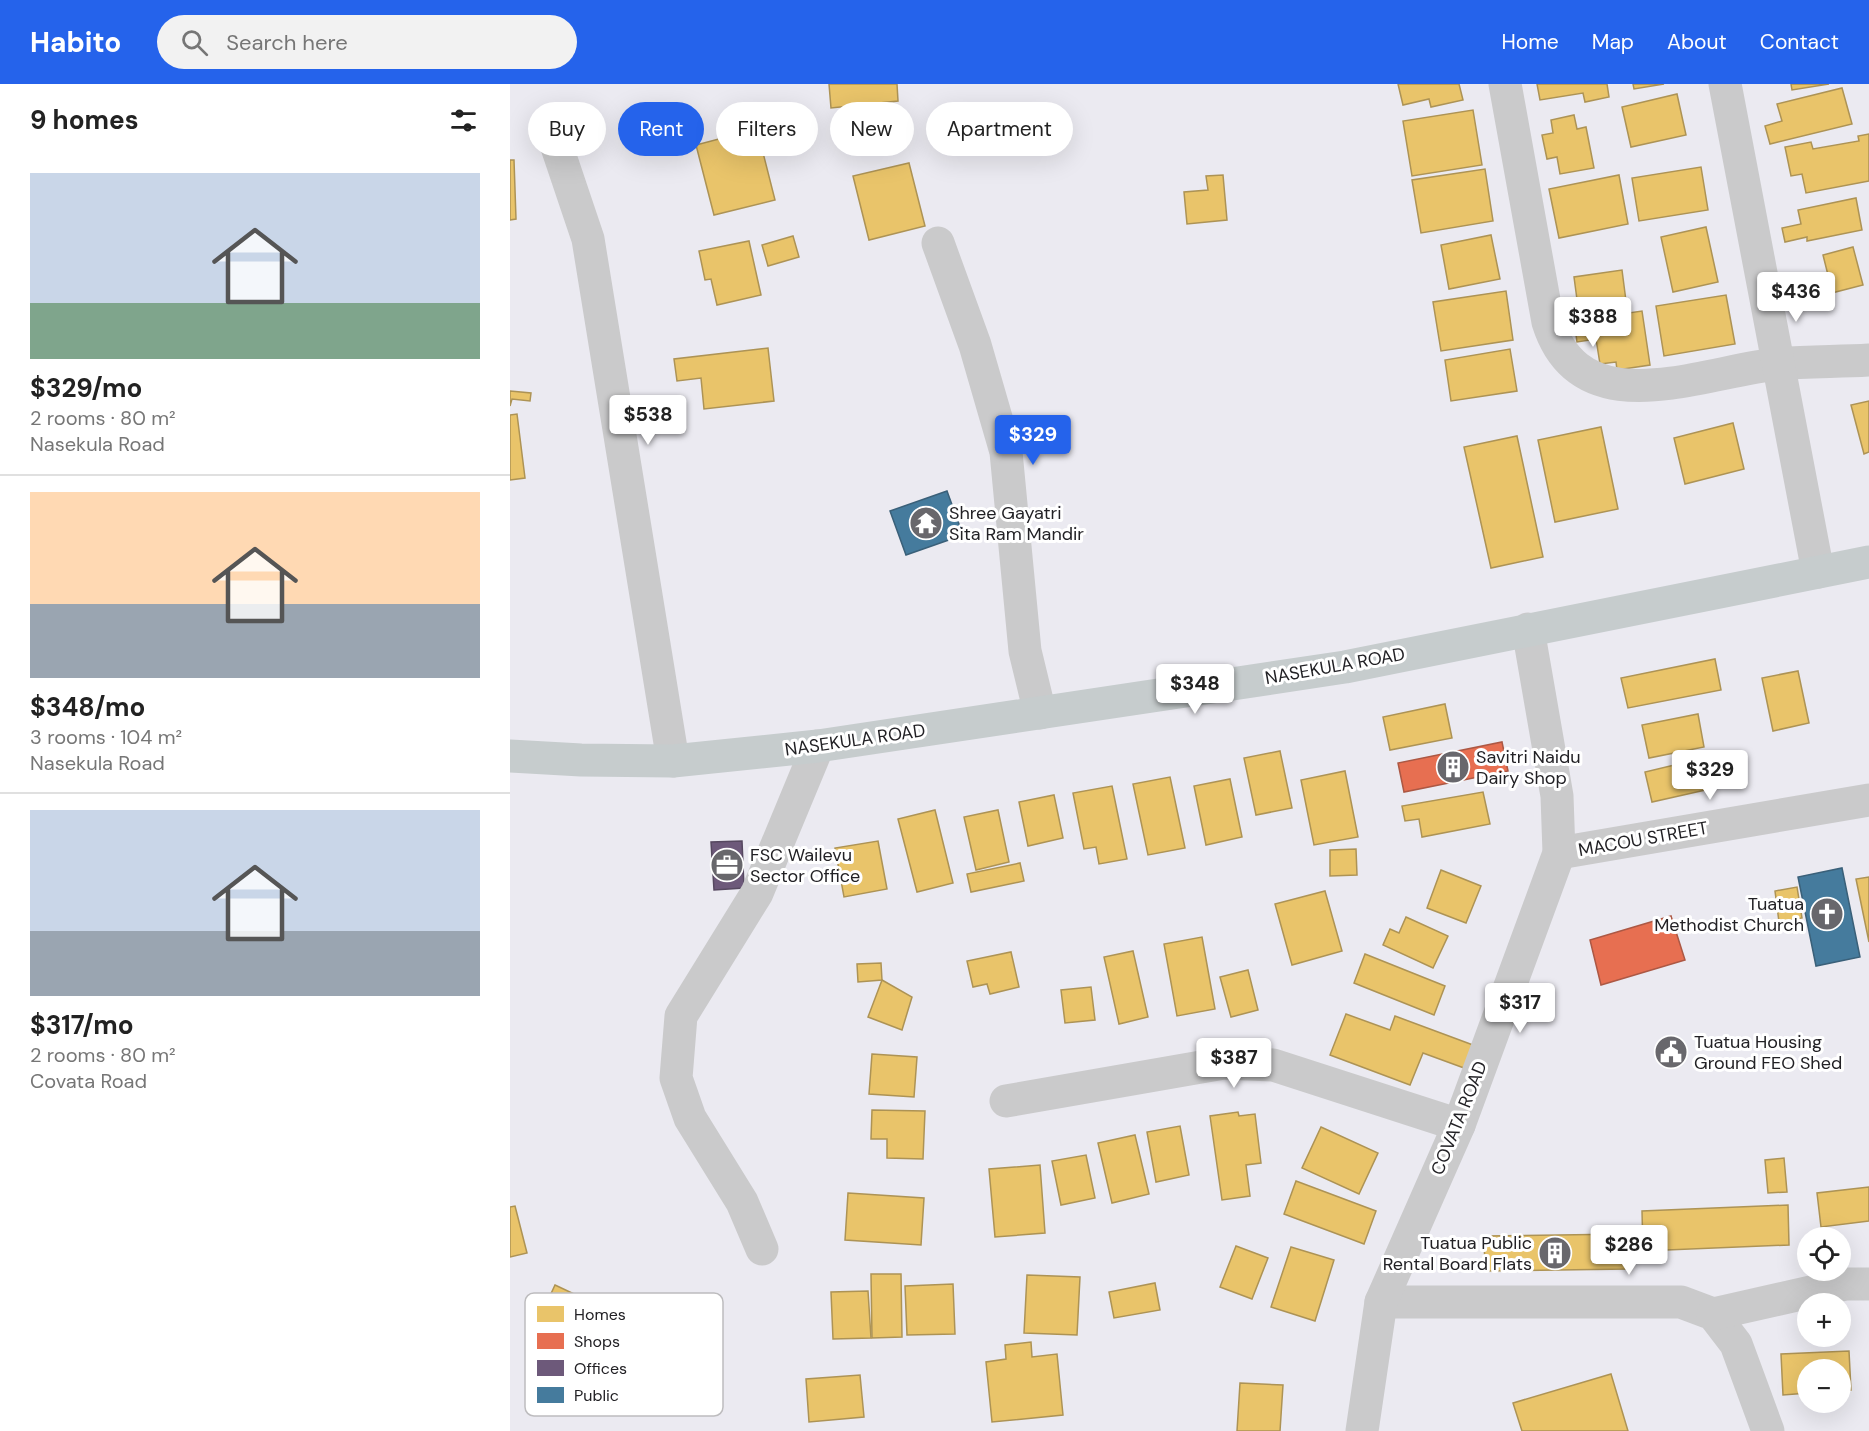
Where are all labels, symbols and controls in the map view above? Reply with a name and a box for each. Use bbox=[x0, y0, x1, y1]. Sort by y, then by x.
search box bbox=[157, 15, 577, 69]
text: Habito bbox=[30, 24, 121, 61]
icon: search bbox=[178, 26, 211, 59]
text: Search here bbox=[226, 28, 348, 57]
text: Home bbox=[1501, 28, 1559, 56]
text: Map bbox=[1592, 28, 1634, 56]
text: About bbox=[1667, 28, 1727, 56]
text: Contact bbox=[1760, 28, 1839, 56]
chip: Buy bbox=[528, 102, 606, 156]
chip: Rent bbox=[618, 102, 704, 156]
chip: Filters bbox=[716, 102, 818, 156]
chip: New bbox=[830, 102, 914, 156]
chip: Apartment bbox=[926, 102, 1073, 156]
text: 9 homes bbox=[30, 103, 139, 137]
icon: filters bbox=[447, 104, 480, 137]
icon: home bbox=[201, 212, 309, 320]
pin: $436 bbox=[1760, 272, 1832, 323]
text: $436 bbox=[1771, 278, 1821, 304]
pin: $388 bbox=[1557, 297, 1629, 348]
text: $388 bbox=[1568, 303, 1618, 329]
text: $329/mo bbox=[30, 371, 142, 405]
pin: $538 bbox=[612, 395, 684, 446]
text: $538 bbox=[623, 401, 673, 427]
text: 2 rooms · 80 m² bbox=[30, 405, 176, 431]
pin: $329 bbox=[997, 415, 1069, 466]
text: $329 bbox=[1009, 421, 1057, 447]
text: Nasekula Road bbox=[30, 431, 165, 457]
place label: Shree Gayatri Sita Ram Mandir bbox=[949, 501, 1084, 546]
temple icon: Shree Gayatri Sita Ram Mandir bbox=[908, 505, 944, 541]
icon: home bbox=[201, 531, 309, 639]
street label: NASEKULA ROAD bbox=[1263, 642, 1407, 690]
pin: $348 bbox=[1159, 664, 1231, 715]
text: $348 bbox=[1170, 670, 1220, 696]
text: $348/mo bbox=[30, 690, 145, 724]
street label: NASEKULA ROAD bbox=[783, 718, 927, 762]
text: 3 rooms · 104 m² bbox=[30, 724, 182, 750]
place label: Savitri Naidu Dairy Shop bbox=[1476, 745, 1581, 790]
building icon: Savitri Naidu Dairy Shop bbox=[1435, 749, 1471, 785]
text: Nasekula Road bbox=[30, 750, 165, 776]
pin: $329 bbox=[1674, 750, 1746, 801]
text: $329 bbox=[1686, 756, 1734, 782]
street label: MACOU STREET bbox=[1576, 816, 1710, 862]
place label: FSC Wailevu Sector Office bbox=[750, 843, 860, 888]
office icon: FSC Wailevu Sector Office bbox=[709, 847, 745, 883]
icon: home bbox=[201, 849, 309, 957]
place label: Tuatua Methodist Church bbox=[1654, 892, 1804, 937]
church icon: Tuatua Methodist Church bbox=[1809, 896, 1845, 932]
pin: $317 bbox=[1484, 983, 1556, 1034]
text: $317 bbox=[1499, 989, 1541, 1015]
text: $317/mo bbox=[30, 1008, 134, 1042]
place label: Tuatua Housing Ground FEO Shed bbox=[1694, 1030, 1842, 1075]
public building icon: Tuatua Housing Ground FEO Shed bbox=[1653, 1034, 1689, 1070]
pin: $387 bbox=[1198, 1038, 1270, 1089]
text: 2 rooms · 80 m² bbox=[30, 1042, 176, 1068]
text: $387 bbox=[1210, 1044, 1258, 1070]
street label: COVATA ROAD bbox=[1425, 1058, 1493, 1178]
text: Covata Road bbox=[30, 1068, 147, 1094]
pin: $286 bbox=[1593, 1225, 1665, 1276]
map controls bbox=[1797, 1227, 1851, 1413]
button: locate bbox=[1797, 1227, 1851, 1281]
place label: Tuatua Public Rental Board Flats bbox=[1383, 1231, 1532, 1276]
text: $286 bbox=[1605, 1231, 1653, 1257]
building icon: Tuatua Public Rental Board Flats bbox=[1537, 1235, 1573, 1271]
legend bbox=[525, 1293, 723, 1416]
button: + bbox=[1797, 1293, 1851, 1347]
text: Homes bbox=[574, 1304, 626, 1325]
text: Shops bbox=[574, 1331, 620, 1352]
text: Offices bbox=[574, 1358, 627, 1379]
button: − bbox=[1797, 1359, 1851, 1413]
text: Public bbox=[574, 1385, 619, 1406]

